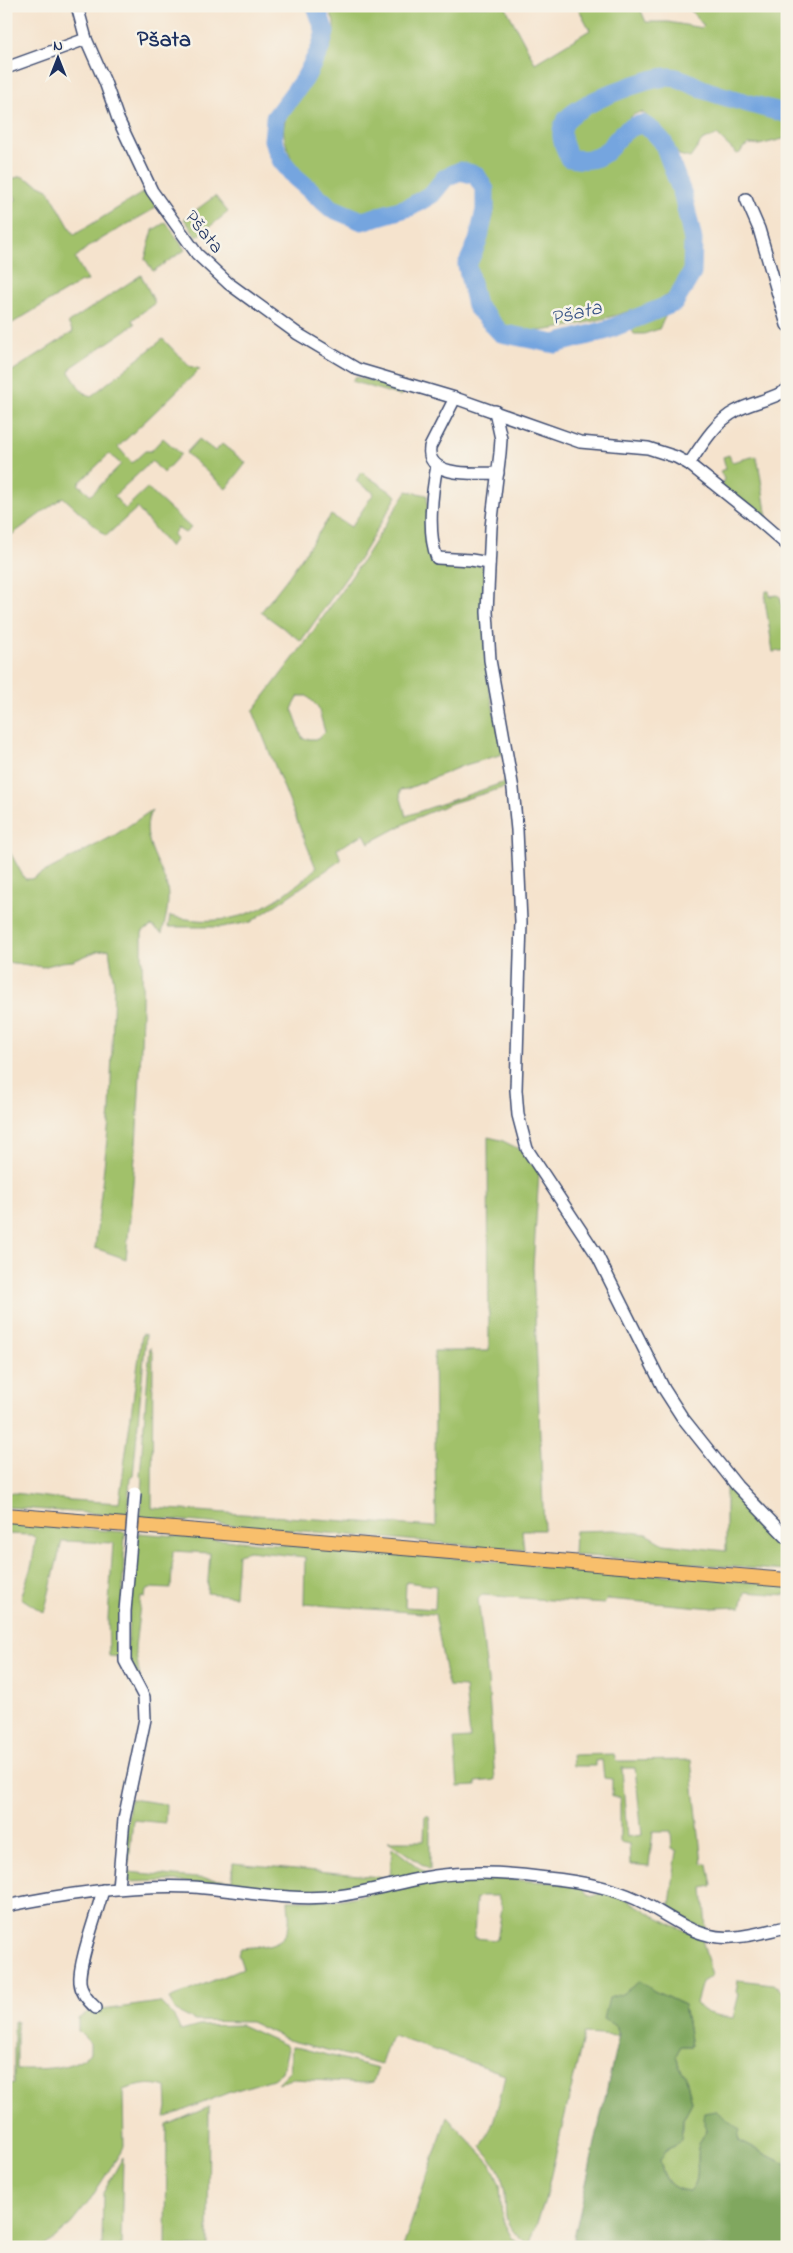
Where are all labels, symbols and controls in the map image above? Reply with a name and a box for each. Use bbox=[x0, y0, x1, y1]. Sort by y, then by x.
district label: Pšata bbox=[137, 25, 191, 57]
north arrow bbox=[32, 32, 82, 82]
text: N bbox=[53, 36, 63, 57]
street label: Pšata bbox=[176, 204, 230, 261]
water label: Pšata bbox=[548, 293, 605, 334]

